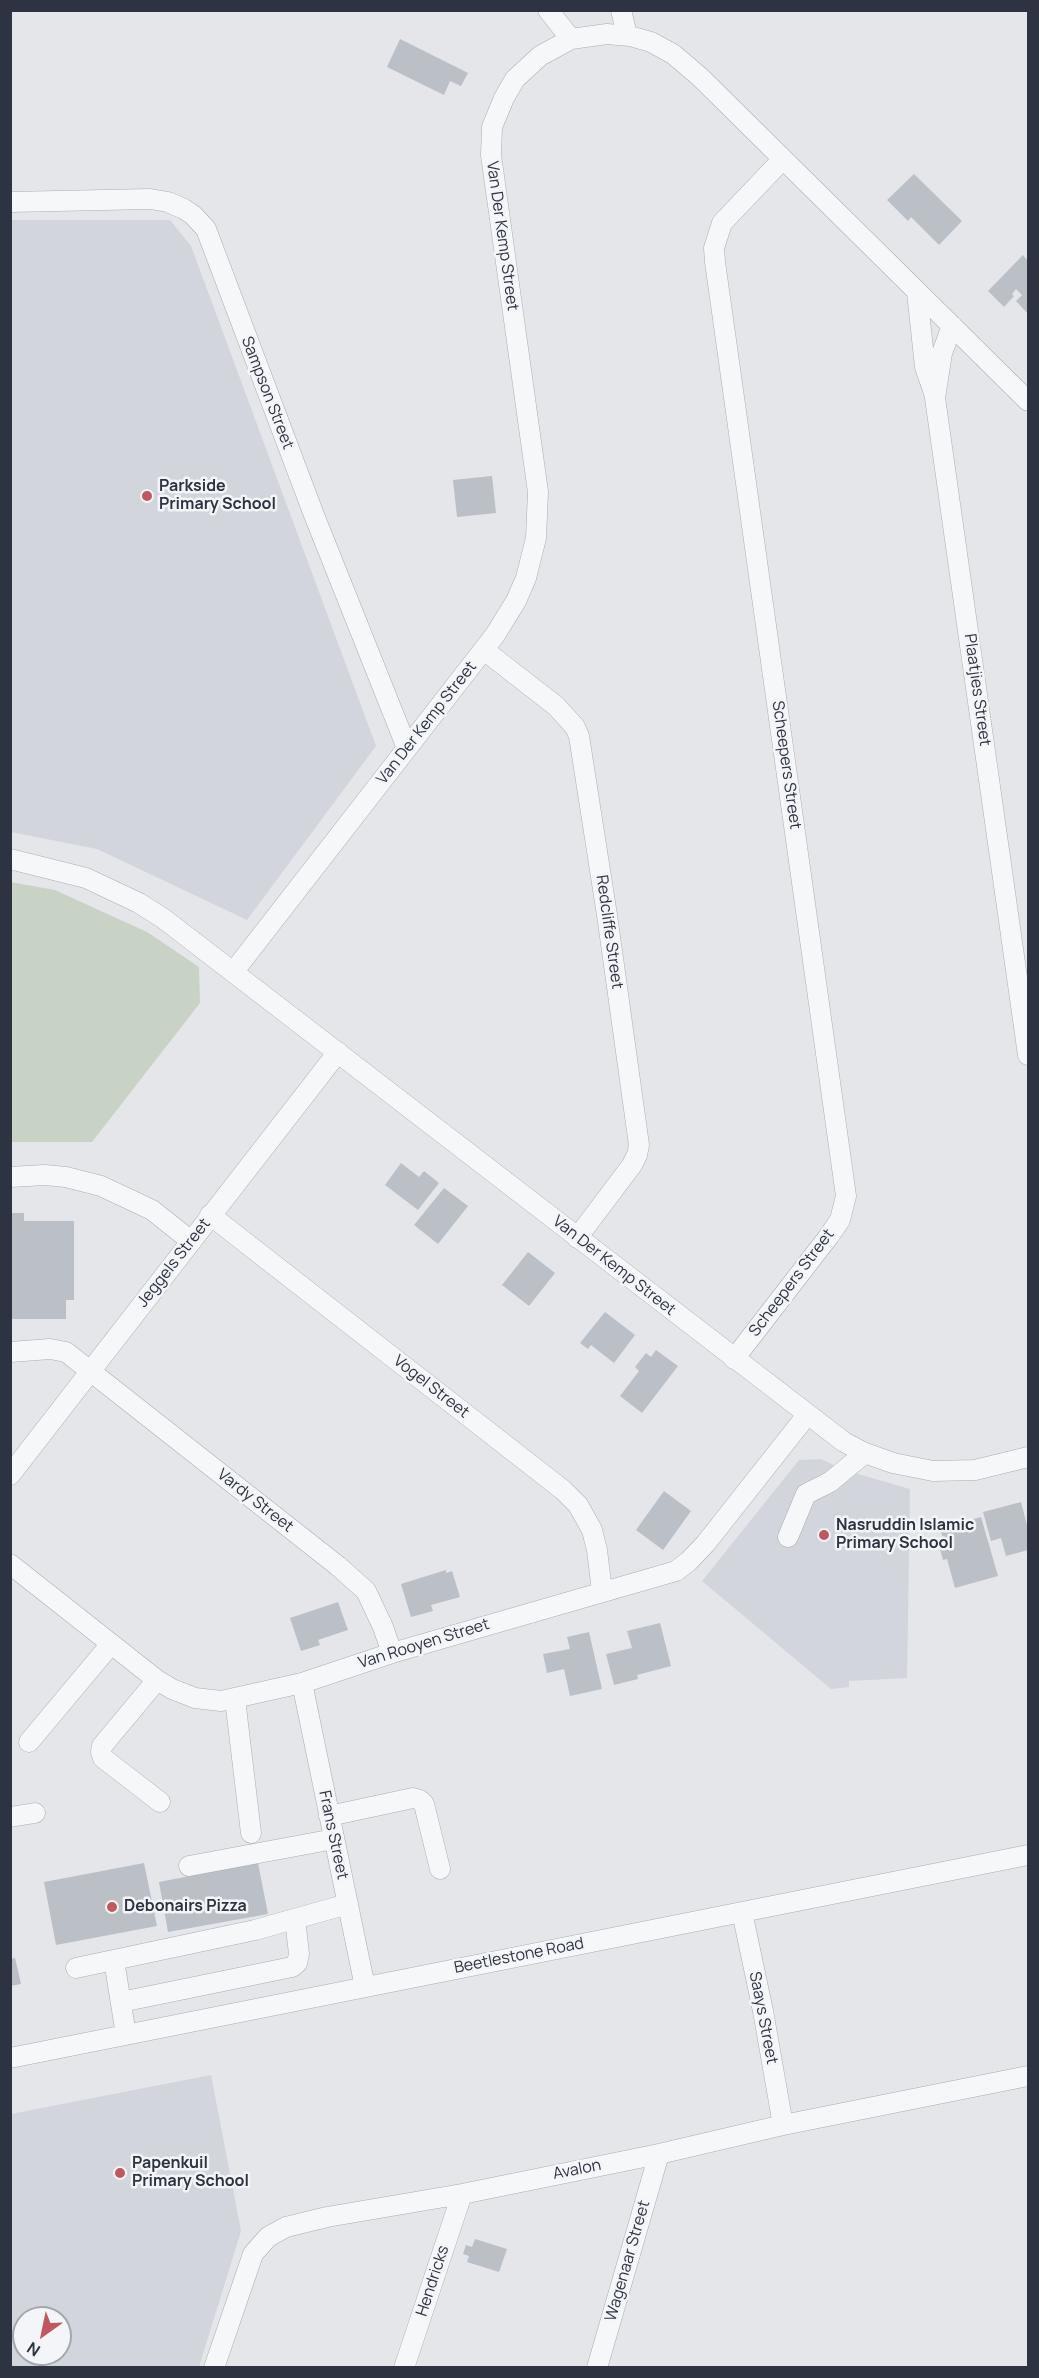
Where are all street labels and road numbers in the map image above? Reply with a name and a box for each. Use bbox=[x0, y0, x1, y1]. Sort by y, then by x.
street label: Van Der Kemp Street bbox=[482, 160, 522, 312]
street label: Sampson Street bbox=[237, 334, 297, 452]
street label: Plaatjies Street bbox=[960, 633, 994, 747]
street label: Van Der Kemp Street bbox=[373, 658, 481, 788]
street label: Scheepers Street bbox=[767, 700, 805, 830]
street label: Redcliffe Street bbox=[592, 874, 626, 990]
street label: Van Der Kemp Street bbox=[549, 1212, 679, 1320]
street label: Jeggels Street bbox=[133, 1215, 215, 1311]
street label: Scheepers Street bbox=[745, 1225, 839, 1341]
street label: Vogel Street bbox=[389, 1351, 473, 1423]
street label: Vardy Street bbox=[213, 1465, 297, 1537]
street label: Van Rooyen Street bbox=[356, 1615, 492, 1673]
street label: Frans Street bbox=[314, 1789, 352, 1881]
street label: Beetlestone Road bbox=[452, 1934, 586, 1978]
street label: Saays Street bbox=[745, 1970, 781, 2066]
street label: Avalon bbox=[551, 2156, 603, 2184]
street label: Wagenaar Street bbox=[602, 2198, 654, 2324]
street label: Hendricks bbox=[413, 2243, 453, 2319]

